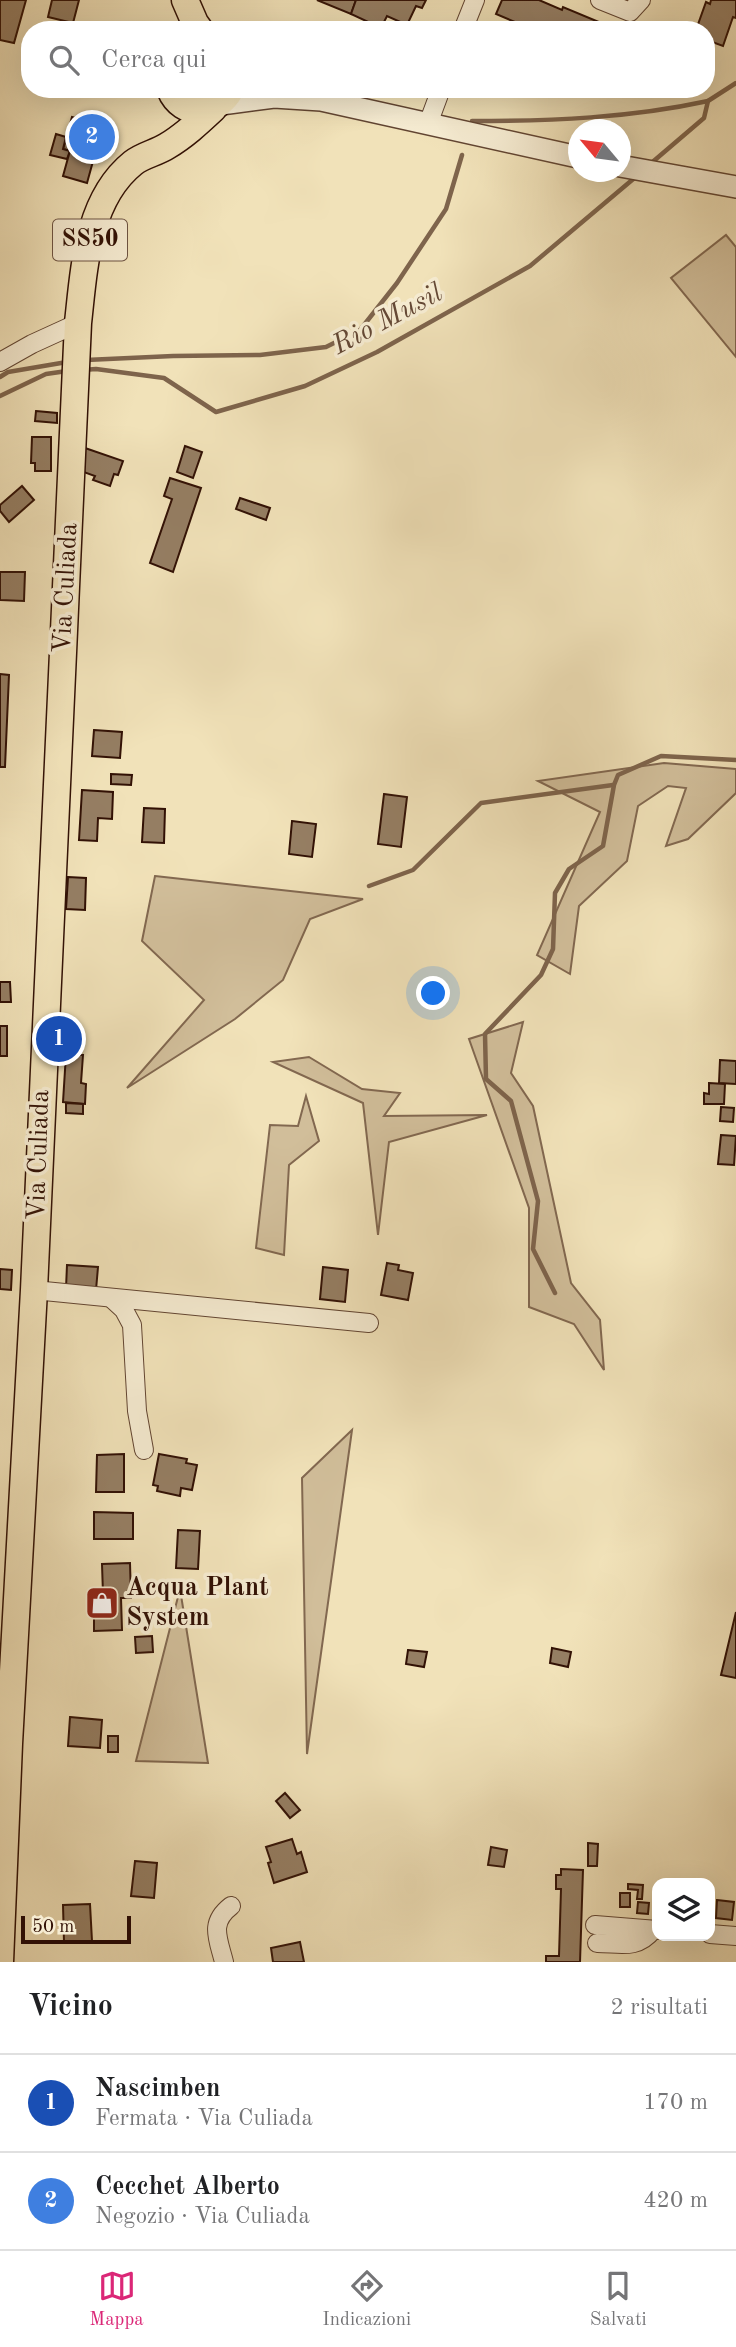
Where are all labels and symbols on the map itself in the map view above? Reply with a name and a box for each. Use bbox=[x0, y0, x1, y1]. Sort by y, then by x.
pin: 2 bbox=[69, 111, 115, 163]
north arrow bbox=[568, 119, 631, 182]
road number: SS50 bbox=[53, 220, 127, 260]
water label: Rio Musil bbox=[327, 279, 448, 361]
street label: Via Culiada bbox=[50, 522, 82, 654]
your location bbox=[416, 976, 450, 1010]
pin: 1 bbox=[36, 1013, 82, 1065]
street label: Via Culiada bbox=[24, 1089, 54, 1221]
place label: Acqua Plant System bbox=[126, 1575, 269, 1631]
shop icon: Acqua Plant System bbox=[83, 1584, 121, 1622]
scale bar bbox=[21, 1913, 131, 1945]

